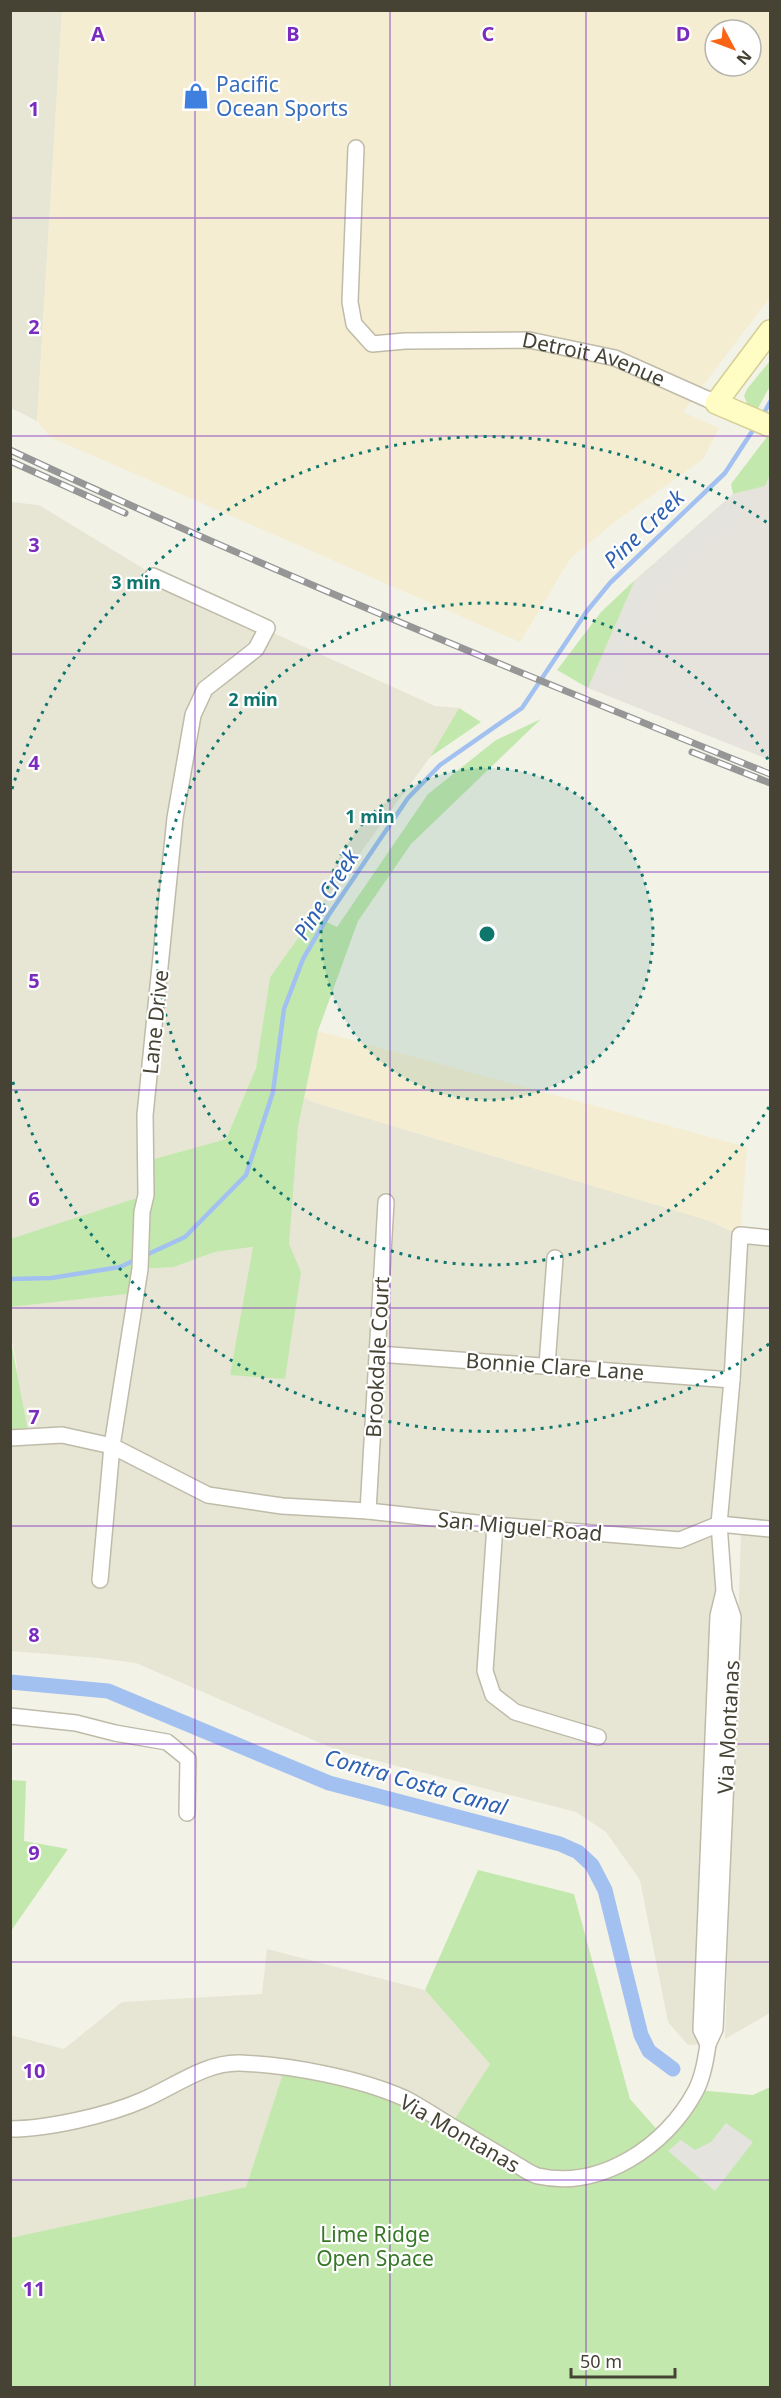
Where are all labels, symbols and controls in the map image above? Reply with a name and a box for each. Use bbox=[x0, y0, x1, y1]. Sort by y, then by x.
north arrow bbox=[703, 18, 763, 78]
text: A bbox=[91, 20, 105, 47]
text: B bbox=[286, 20, 300, 47]
text: C bbox=[482, 20, 495, 47]
text: D bbox=[676, 20, 690, 47]
text: N bbox=[732, 46, 757, 70]
place label: Pacific Ocean Sports bbox=[216, 70, 348, 122]
shop icon: Pacific Ocean Sports bbox=[181, 81, 211, 111]
text: 1 bbox=[28, 95, 40, 122]
text: 2 bbox=[28, 313, 40, 340]
street label: Detroit Avenue bbox=[520, 325, 670, 393]
water label: Pine Creek bbox=[596, 481, 691, 574]
text: 3 bbox=[28, 531, 40, 558]
text: 3 min bbox=[111, 570, 161, 594]
text: 2 min bbox=[228, 687, 278, 711]
text: 4 bbox=[28, 749, 40, 776]
text: 1 min bbox=[345, 804, 395, 828]
water label: Pine Creek bbox=[285, 842, 365, 945]
centre of rings bbox=[477, 924, 497, 944]
text: 5 bbox=[28, 967, 40, 994]
street label: Lane Drive bbox=[136, 968, 174, 1076]
text: 6 bbox=[28, 1185, 40, 1212]
street label: Brookdale Court bbox=[359, 1275, 395, 1438]
street label: Bonnie Clare Lane bbox=[465, 1346, 645, 1386]
text: 7 bbox=[28, 1403, 40, 1430]
street label: San Miguel Road bbox=[436, 1505, 604, 1547]
text: 8 bbox=[28, 1621, 40, 1648]
street label: Via Montanas bbox=[711, 1659, 745, 1795]
water label: Contra Costa Canal bbox=[321, 1741, 512, 1822]
text: 9 bbox=[28, 1839, 40, 1866]
text: 10 bbox=[23, 2057, 45, 2084]
street label: Via Montanas bbox=[395, 2087, 525, 2179]
park label: Lime Ridge Open Space bbox=[316, 2220, 434, 2272]
text: 11 bbox=[23, 2275, 45, 2302]
scale bar bbox=[571, 2341, 674, 2379]
text: 50 m bbox=[580, 2349, 622, 2373]

